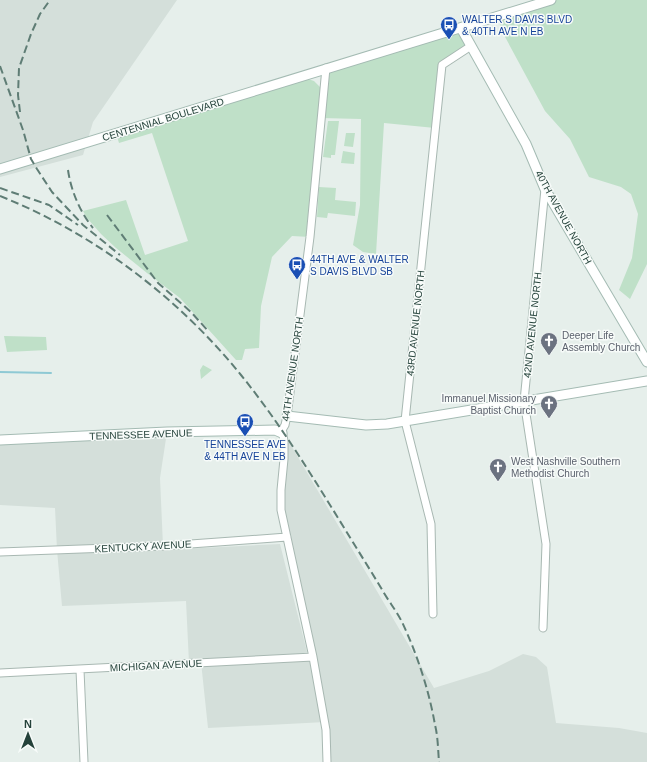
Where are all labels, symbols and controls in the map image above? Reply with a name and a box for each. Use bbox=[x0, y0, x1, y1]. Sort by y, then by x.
place label: WALTER S DAVIS BLVD & 40TH AVE N EB bbox=[462, 14, 572, 37]
bus stop icon: WALTER S DAVIS BLVD & 40TH AVE N EB bbox=[439, 15, 459, 40]
street label: CENTENNIAL BOULEVARD bbox=[101, 96, 225, 143]
street label: 40TH AVENUE NORTH bbox=[533, 169, 594, 266]
place label: 44TH AVE & WALTER S DAVIS BLVD SB bbox=[310, 254, 409, 277]
bus stop icon: 44TH AVE & WALTER S DAVIS BLVD SB bbox=[287, 255, 307, 280]
street label: 43RD AVENUE NORTH bbox=[404, 270, 427, 376]
street label: 42ND AVENUE NORTH bbox=[521, 272, 544, 378]
street label: 44TH AVENUE NORTH bbox=[280, 316, 305, 422]
place label: Deeper Life Assembly Church bbox=[562, 330, 640, 353]
church icon: Deeper Life Assembly Church bbox=[539, 331, 559, 356]
place label: Immanuel Missionary Baptist Church bbox=[442, 393, 536, 416]
church icon: Immanuel Missionary Baptist Church bbox=[539, 394, 559, 419]
bus stop icon: TENNESSEE AVE & 44TH AVE N EB bbox=[235, 412, 255, 437]
street label: TENNESSEE AVENUE bbox=[89, 427, 193, 442]
place label: TENNESSEE AVE & 44TH AVE N EB bbox=[204, 439, 286, 462]
place label: West Nashville Southern Methodist Church bbox=[511, 456, 620, 479]
church icon: West Nashville Southern Methodist Church bbox=[488, 457, 508, 482]
street label: KENTUCKY AVENUE bbox=[94, 538, 192, 555]
street label: MICHIGAN AVENUE bbox=[109, 658, 203, 673]
north arrow bbox=[8, 714, 48, 754]
text: N bbox=[24, 718, 32, 730]

